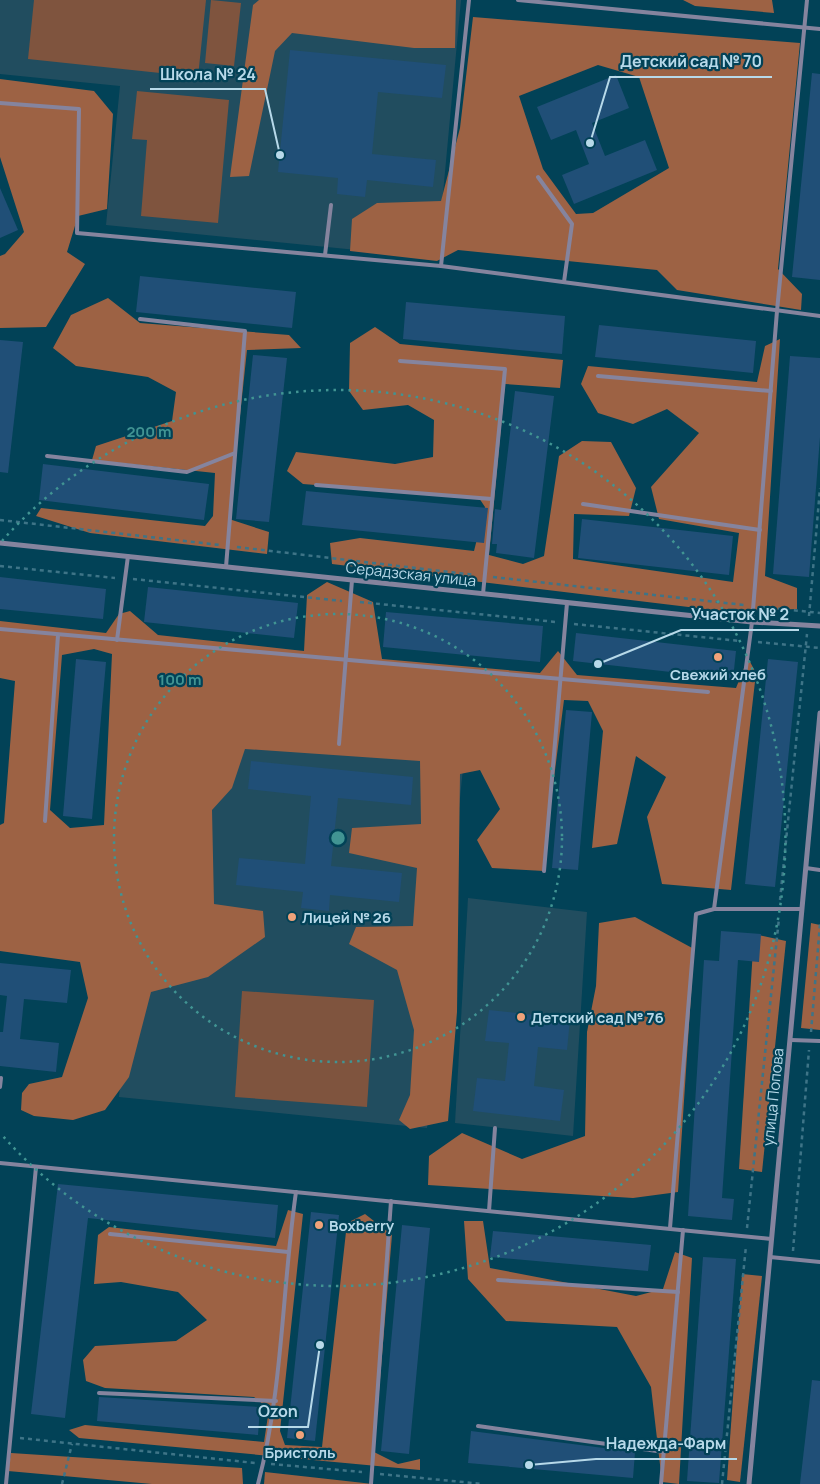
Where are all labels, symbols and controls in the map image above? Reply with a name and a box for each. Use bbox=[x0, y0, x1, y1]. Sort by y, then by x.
callout: Детский сад № 70 bbox=[610, 46, 772, 77]
text: Детский сад № 70 bbox=[620, 50, 762, 72]
callout: Школа № 24 bbox=[150, 58, 265, 89]
text: Школа № 24 bbox=[160, 63, 256, 85]
text: 200 m bbox=[126, 421, 172, 442]
street label: Серадзская улица bbox=[345, 557, 477, 591]
callout: Участок № 2 bbox=[681, 599, 799, 630]
text: Участок № 2 bbox=[691, 603, 789, 625]
marker: Свежий хлеб bbox=[712, 651, 724, 663]
place label: Свежий хлеб bbox=[670, 664, 766, 685]
text: 100 m bbox=[159, 669, 201, 690]
centre of rings bbox=[329, 829, 347, 847]
place label: Лицей № 26 bbox=[302, 907, 391, 928]
marker: Лицей № 26 bbox=[286, 911, 298, 923]
place label: Детский сад № 76 bbox=[531, 1007, 664, 1028]
marker: Детский сад № 76 bbox=[515, 1011, 527, 1023]
street label: улица Попова bbox=[757, 1047, 789, 1147]
place label: Boxberry bbox=[329, 1215, 395, 1236]
marker: Boxberry bbox=[313, 1219, 325, 1231]
callout: Ozon bbox=[248, 1396, 308, 1427]
text: Ozon bbox=[258, 1400, 298, 1422]
callout: Надежда-Фарм bbox=[596, 1428, 737, 1459]
marker: Бристоль bbox=[294, 1429, 306, 1441]
text: Надежда-Фарм bbox=[606, 1432, 726, 1454]
place label: Бристоль bbox=[264, 1442, 336, 1463]

